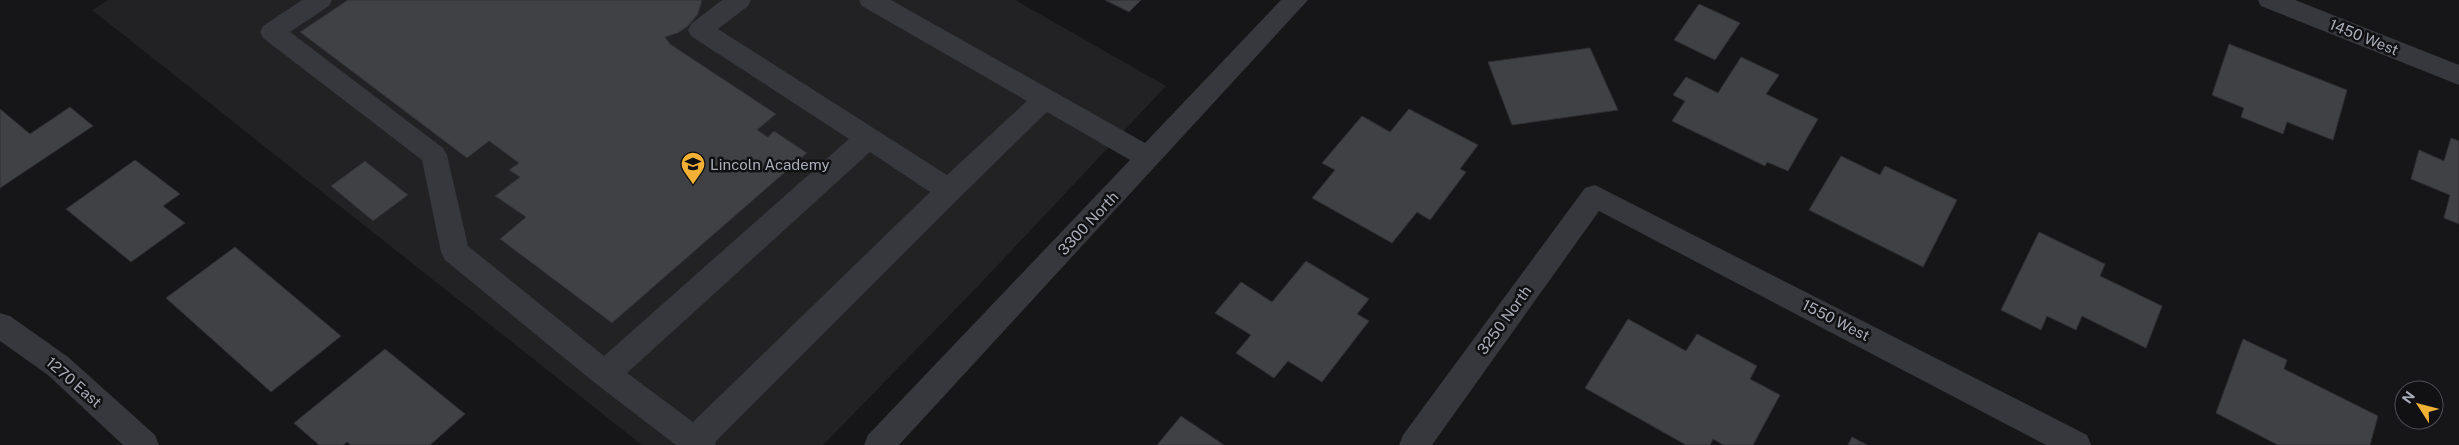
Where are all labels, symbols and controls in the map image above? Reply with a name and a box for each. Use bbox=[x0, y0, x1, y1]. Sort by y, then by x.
street label: 1450 West bbox=[2327, 15, 2401, 59]
school or university icon: Lincoln Academy bbox=[680, 151, 706, 185]
place label: Lincoln Academy bbox=[710, 156, 829, 173]
street label: 3300 North bbox=[1054, 188, 1122, 258]
street label: 3250 North bbox=[1473, 282, 1535, 358]
street label: 1550 West bbox=[1800, 296, 1873, 344]
street label: 1270 East bbox=[43, 354, 105, 411]
north arrow bbox=[2394, 380, 2444, 430]
text: N bbox=[2399, 388, 2418, 406]

